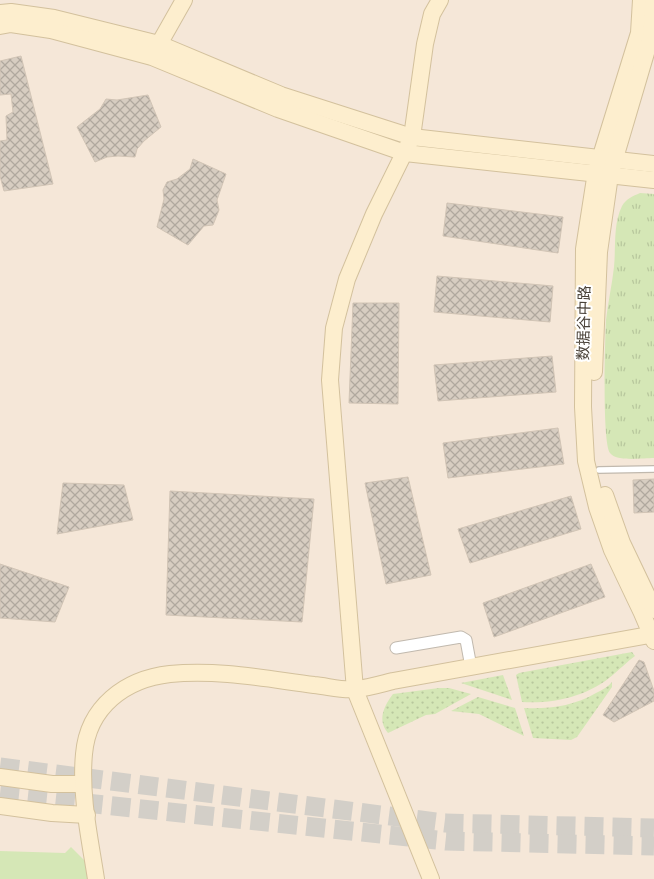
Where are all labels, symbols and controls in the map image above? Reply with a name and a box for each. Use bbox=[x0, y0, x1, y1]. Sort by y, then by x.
street label: 数据谷中路 bbox=[573, 285, 595, 361]

